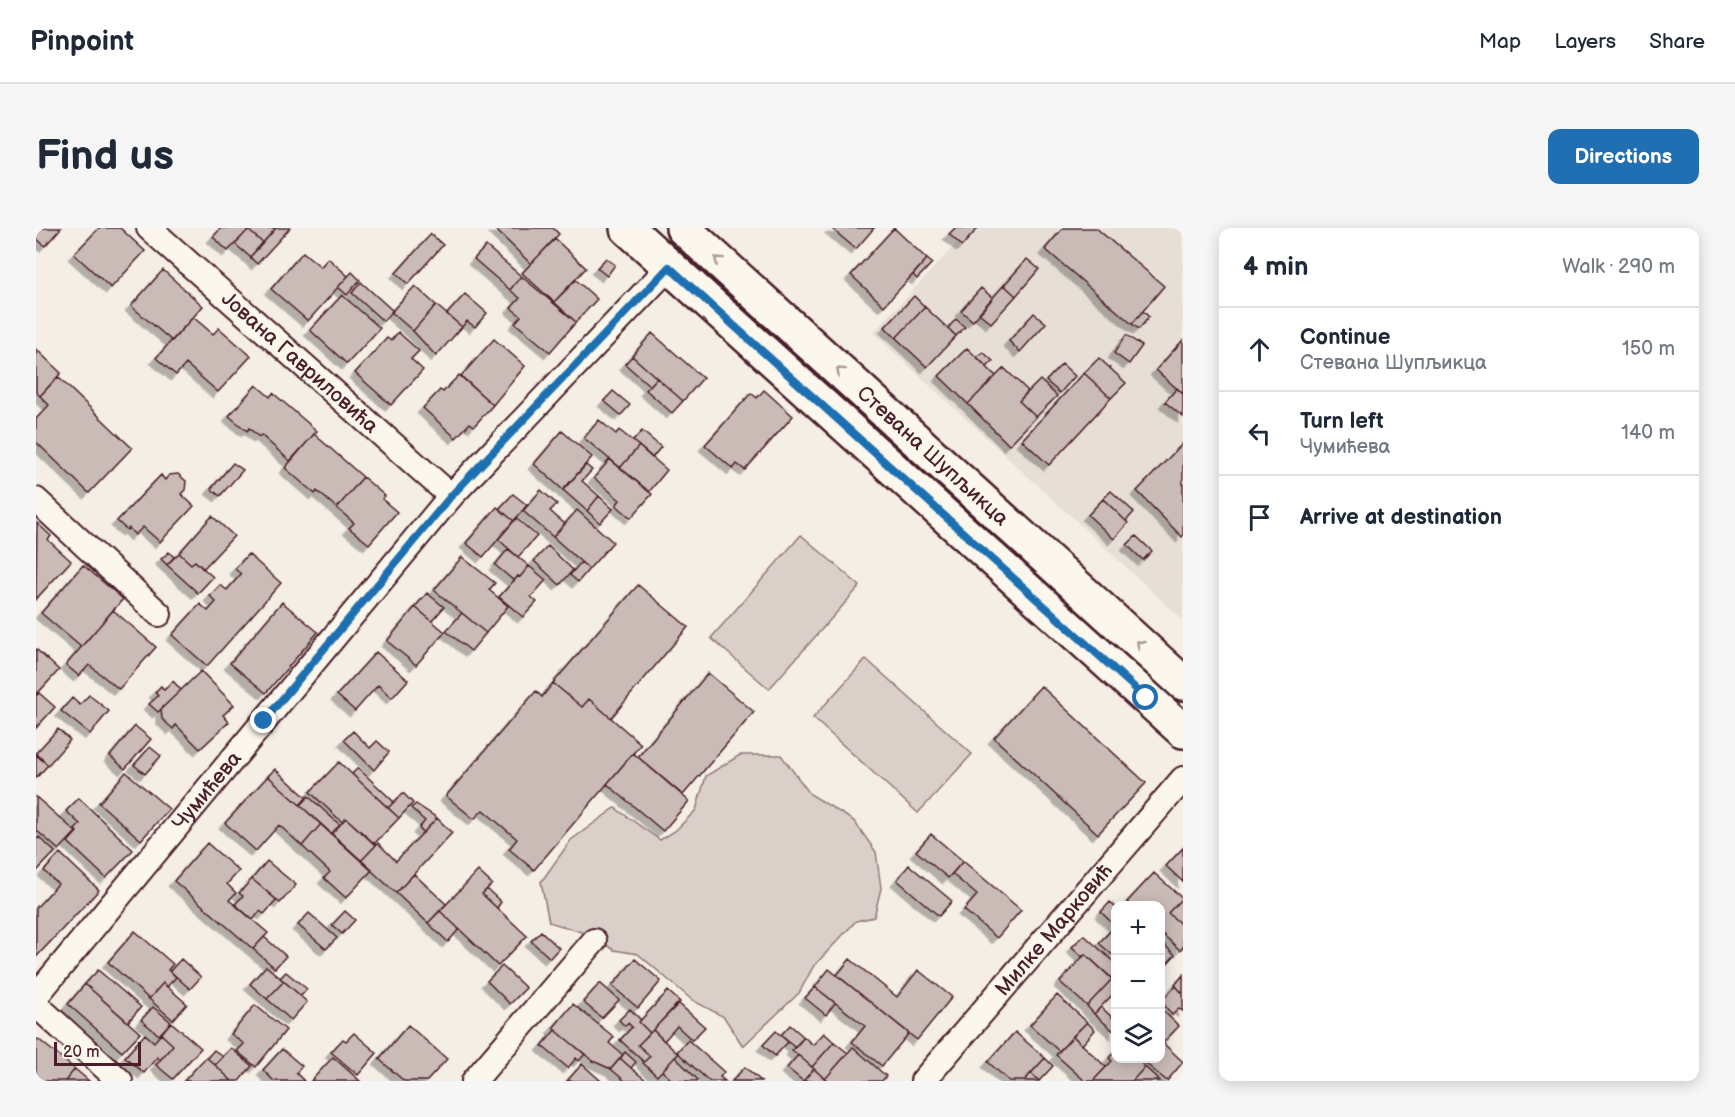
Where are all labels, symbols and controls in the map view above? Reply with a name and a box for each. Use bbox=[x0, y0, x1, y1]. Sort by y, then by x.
text: Pinpoint bbox=[30, 25, 134, 58]
text: Map bbox=[1479, 29, 1521, 54]
text: Layers bbox=[1554, 29, 1616, 54]
text: Share bbox=[1649, 29, 1705, 54]
button: Directions bbox=[1548, 129, 1699, 184]
text: Find us bbox=[36, 131, 174, 182]
text: 4 min bbox=[1243, 252, 1308, 283]
text: Walk · 290 m bbox=[1562, 255, 1675, 279]
one-way arrow bbox=[714, 256, 725, 267]
street label: Јована Гавриловића bbox=[216, 286, 384, 439]
text: Continue bbox=[1300, 324, 1390, 351]
icon: ahead bbox=[1243, 333, 1276, 366]
text: 150 m bbox=[1622, 337, 1675, 361]
text: Стевана Шупљикца bbox=[1300, 351, 1487, 375]
one-way arrow bbox=[837, 367, 847, 378]
street label: Стевана Шупљикца bbox=[852, 380, 1014, 531]
text: Turn left bbox=[1300, 408, 1384, 435]
icon: left bbox=[1243, 417, 1276, 450]
text: 140 m bbox=[1621, 421, 1675, 445]
text: Чумићева bbox=[1300, 435, 1390, 459]
icon: arrive bbox=[1243, 501, 1276, 534]
text: Arrive at destination bbox=[1300, 504, 1502, 531]
one-way arrow bbox=[1136, 640, 1146, 651]
route start bbox=[1132, 684, 1158, 710]
route end bbox=[250, 707, 276, 733]
street label: Чумићева bbox=[167, 746, 247, 835]
street label: Милке Марковић bbox=[990, 858, 1117, 1001]
map controls bbox=[1111, 901, 1165, 1063]
button: + bbox=[1111, 901, 1165, 955]
button: − bbox=[1111, 955, 1165, 1009]
button: layers bbox=[1111, 1009, 1165, 1063]
scale bar bbox=[54, 1039, 141, 1066]
text: 20 m bbox=[63, 1043, 99, 1062]

